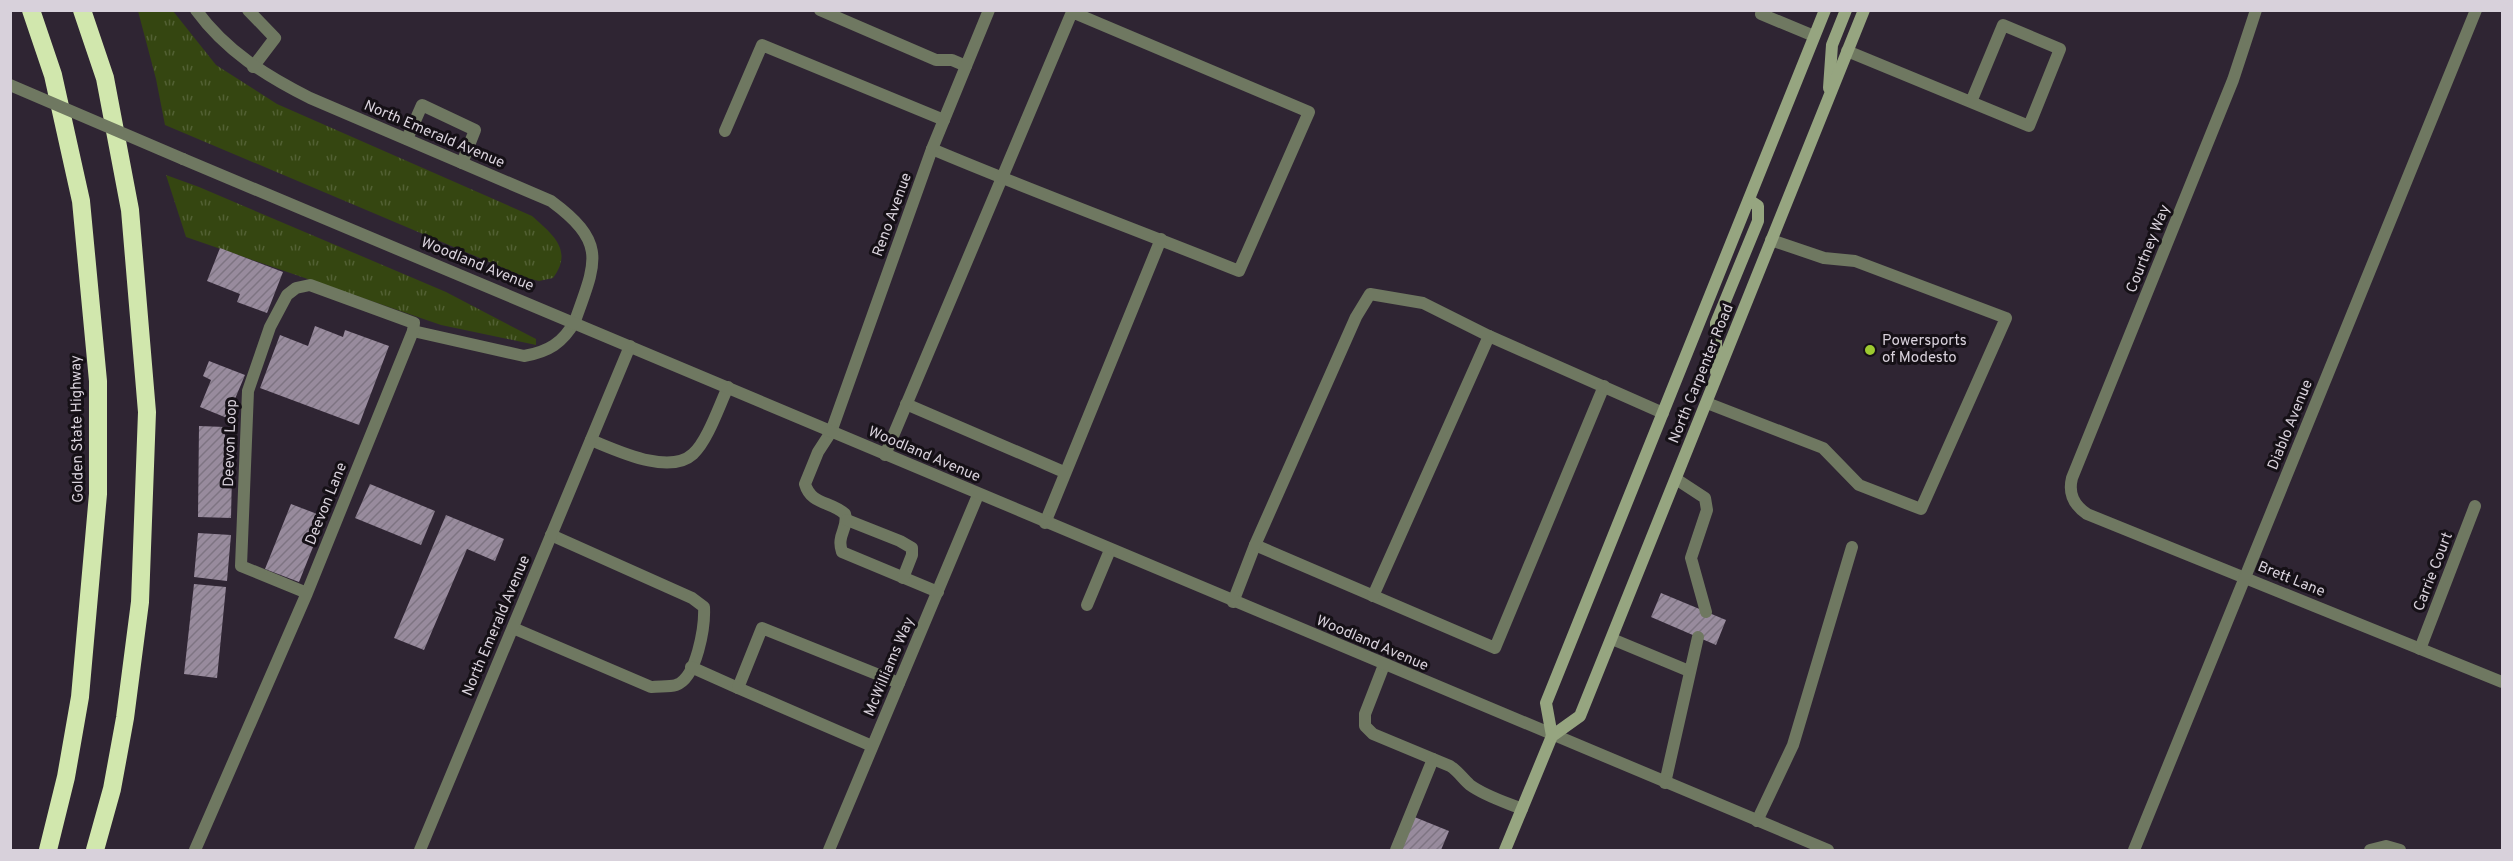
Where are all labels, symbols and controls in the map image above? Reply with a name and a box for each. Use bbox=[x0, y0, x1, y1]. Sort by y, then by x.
street label: North Emerald Avenue bbox=[361, 97, 507, 173]
street label: Reno Avenue bbox=[869, 170, 917, 260]
street label: Courtney Way bbox=[2123, 202, 2175, 296]
street label: Woodland Avenue bbox=[418, 234, 536, 296]
street label: North Carpenter Road bbox=[1665, 301, 1739, 447]
place label: Powersports of Modesto bbox=[1882, 332, 1967, 368]
marker: Powersports of Modesto bbox=[1863, 343, 1877, 357]
street label: Golden State Highway bbox=[67, 355, 89, 503]
street label: Diablo Avenue bbox=[2264, 377, 2318, 473]
street label: Deevon Loop bbox=[220, 399, 242, 487]
street label: Woodland Avenue bbox=[865, 423, 983, 487]
street label: Deevon Lane bbox=[302, 460, 352, 548]
street label: Carrie Court bbox=[2410, 530, 2458, 614]
street label: North Emerald Avenue bbox=[459, 553, 535, 699]
street label: Brett Lane bbox=[2254, 558, 2328, 602]
street label: Woodland Avenue bbox=[1313, 612, 1431, 676]
street label: McWilliams Way bbox=[860, 614, 920, 720]

